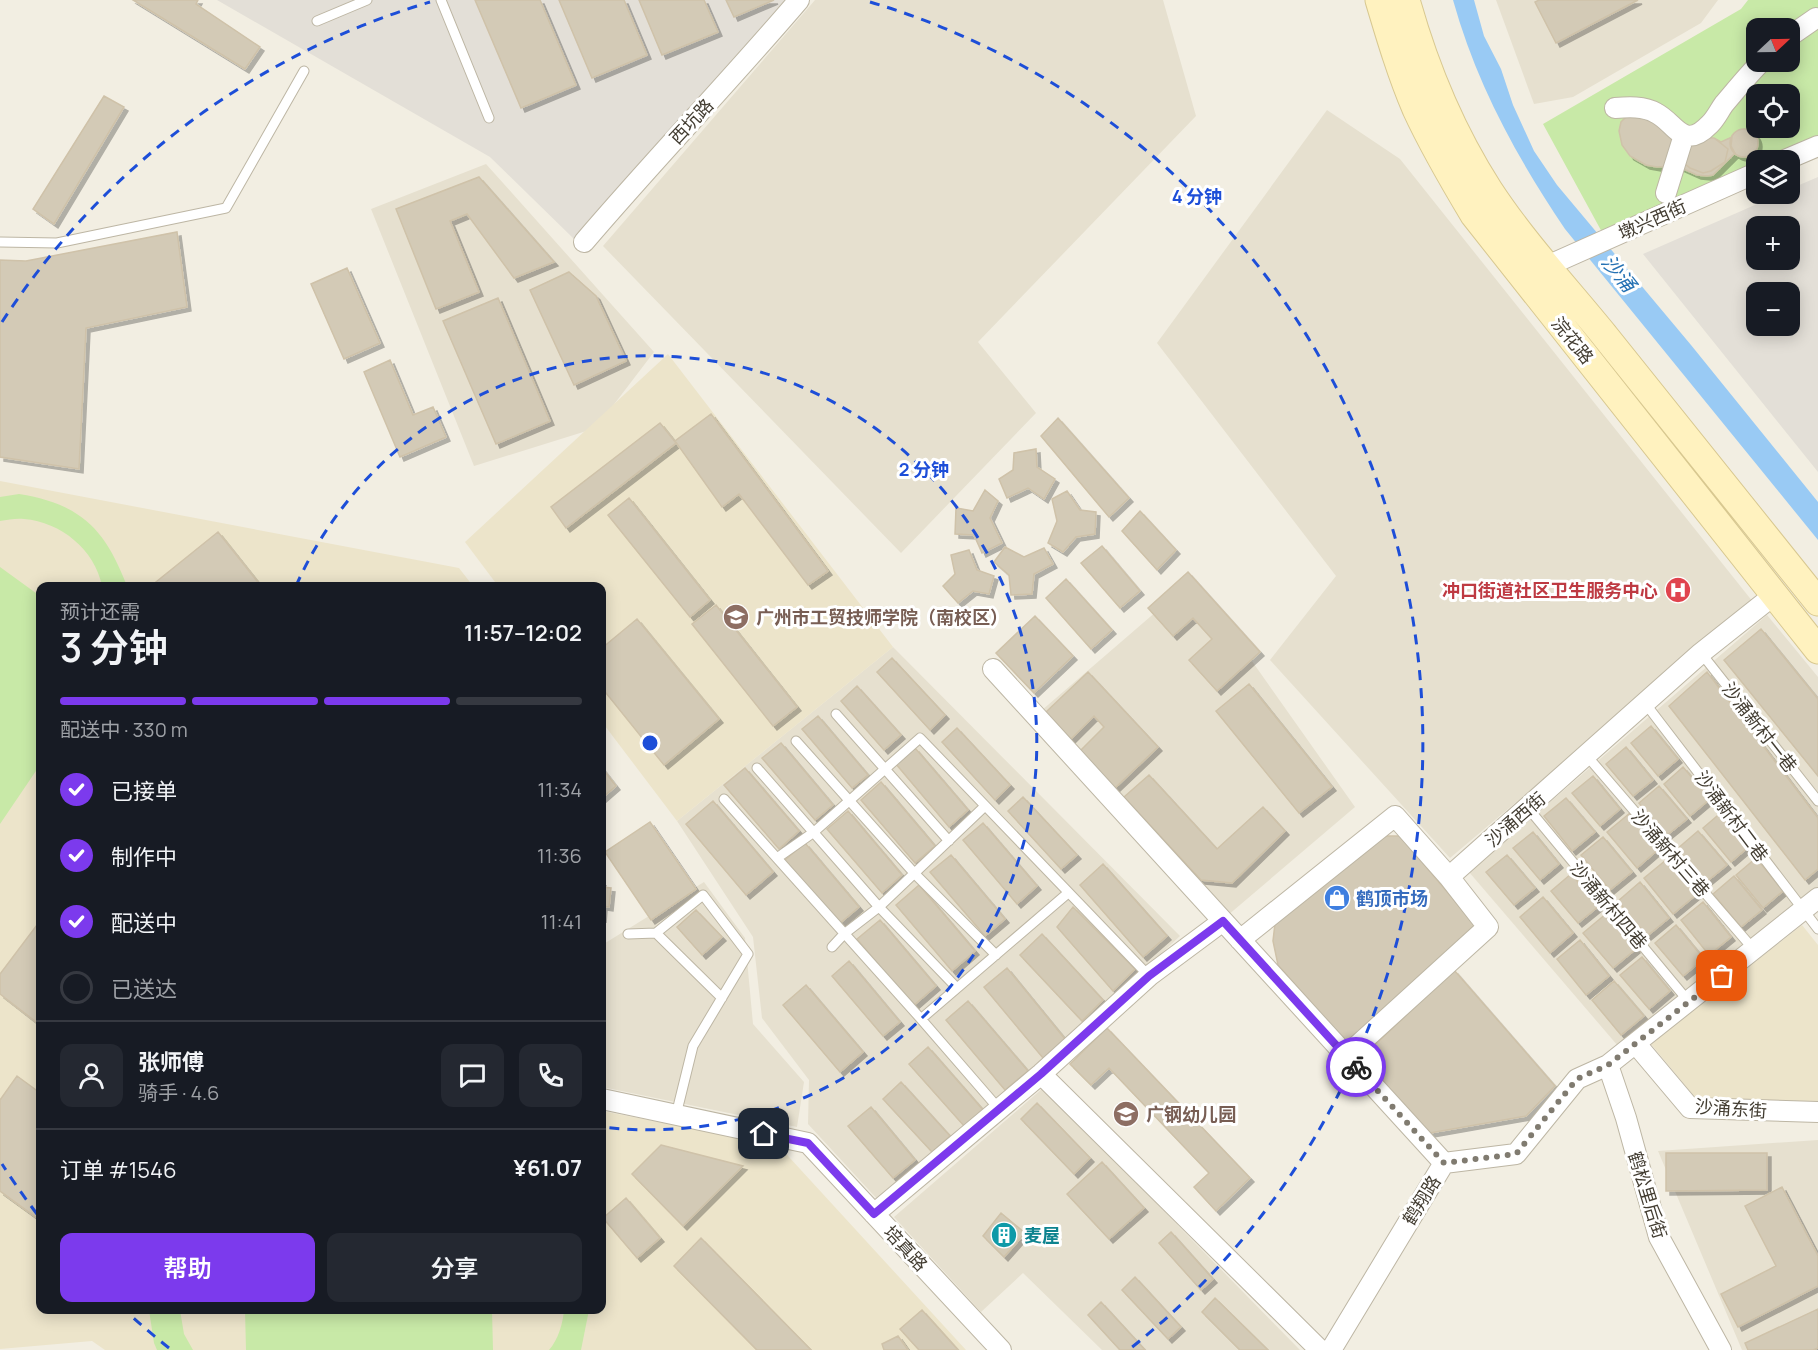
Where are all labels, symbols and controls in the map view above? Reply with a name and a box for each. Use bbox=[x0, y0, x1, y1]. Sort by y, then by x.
north arrow bbox=[1746, 18, 1800, 72]
map controls bbox=[1746, 18, 1800, 336]
button: locate bbox=[1746, 84, 1800, 138]
street label: 西坑路 bbox=[664, 93, 718, 149]
button: layers bbox=[1746, 150, 1800, 204]
text: 4 分钟 bbox=[1172, 184, 1222, 208]
street label: 墩兴西街 bbox=[1614, 193, 1690, 245]
button: + bbox=[1746, 216, 1800, 270]
water label: 沙涌 bbox=[1596, 249, 1643, 299]
button: − bbox=[1746, 282, 1800, 336]
street label: 浣花路 bbox=[1547, 311, 1599, 369]
text: 2 分钟 bbox=[899, 457, 949, 481]
hospital icon: 冲口街道社区卫生服务中心 bbox=[1663, 575, 1693, 605]
place label: 冲口街道社区卫生服务中心 bbox=[1442, 578, 1658, 602]
text: 预计还需 bbox=[60, 598, 140, 625]
school or university icon: 广州市工贸技师学院（南校区） bbox=[721, 602, 751, 632]
place label: 广州市工贸技师学院（南校区） bbox=[756, 605, 1008, 629]
text: 11:57–12:02 bbox=[464, 618, 582, 648]
text: 3 分钟 bbox=[60, 620, 168, 674]
street label: 沙涌新村一巷 bbox=[1717, 677, 1803, 777]
text: 配送中 · 330 m bbox=[60, 716, 188, 743]
centre of rings bbox=[640, 733, 660, 753]
street label: 沙涌新村二巷 bbox=[1690, 766, 1774, 866]
icon: check bbox=[60, 773, 93, 806]
text: 已接单 bbox=[111, 776, 177, 806]
text: 11:34 bbox=[538, 776, 582, 803]
street label: 沙涌西街 bbox=[1480, 786, 1550, 852]
street label: 沙涌新村三巷 bbox=[1627, 804, 1715, 902]
icon: check bbox=[60, 839, 93, 872]
text: 制作中 bbox=[111, 842, 177, 872]
text: 11:36 bbox=[537, 842, 582, 869]
street label: 沙涌新村四巷 bbox=[1565, 856, 1653, 954]
shop icon: 鹤顶市场 bbox=[1322, 883, 1352, 913]
place label: 鹤顶市场 bbox=[1356, 886, 1428, 910]
icon: check bbox=[60, 905, 93, 938]
text: 配送中 bbox=[111, 908, 177, 938]
text: 11:41 bbox=[541, 908, 582, 935]
pin bbox=[1696, 950, 1747, 1001]
icon: bag bbox=[1705, 959, 1738, 992]
text: 已送达 bbox=[111, 974, 177, 1004]
courier bbox=[1326, 1037, 1386, 1097]
button: person bbox=[60, 1044, 123, 1107]
button: chat bbox=[441, 1044, 504, 1107]
button: phone bbox=[519, 1044, 582, 1107]
text: 张师傅 bbox=[138, 1047, 204, 1077]
icon: bike bbox=[1340, 1051, 1373, 1084]
text: 骑手 · 4.6 bbox=[138, 1079, 219, 1106]
street label: 沙涌东街 bbox=[1694, 1094, 1768, 1122]
school or university icon: 广钢幼儿园 bbox=[1111, 1099, 1141, 1129]
place label: 广钢幼儿园 bbox=[1146, 1102, 1236, 1126]
pin bbox=[738, 1108, 789, 1159]
icon: home bbox=[747, 1117, 780, 1150]
street label: 鹤松里后街 bbox=[1623, 1148, 1673, 1242]
text: ¥61.07 bbox=[514, 1153, 582, 1183]
text: 订单 #1546 bbox=[60, 1155, 177, 1185]
street label: 鹤翔路 bbox=[1397, 1171, 1445, 1229]
street label: 培真路 bbox=[879, 1220, 933, 1276]
building icon: 麦屋 bbox=[989, 1220, 1019, 1250]
place label: 麦屋 bbox=[1024, 1223, 1060, 1247]
button: 帮助 bbox=[60, 1233, 315, 1302]
button: 分享 bbox=[327, 1233, 582, 1302]

